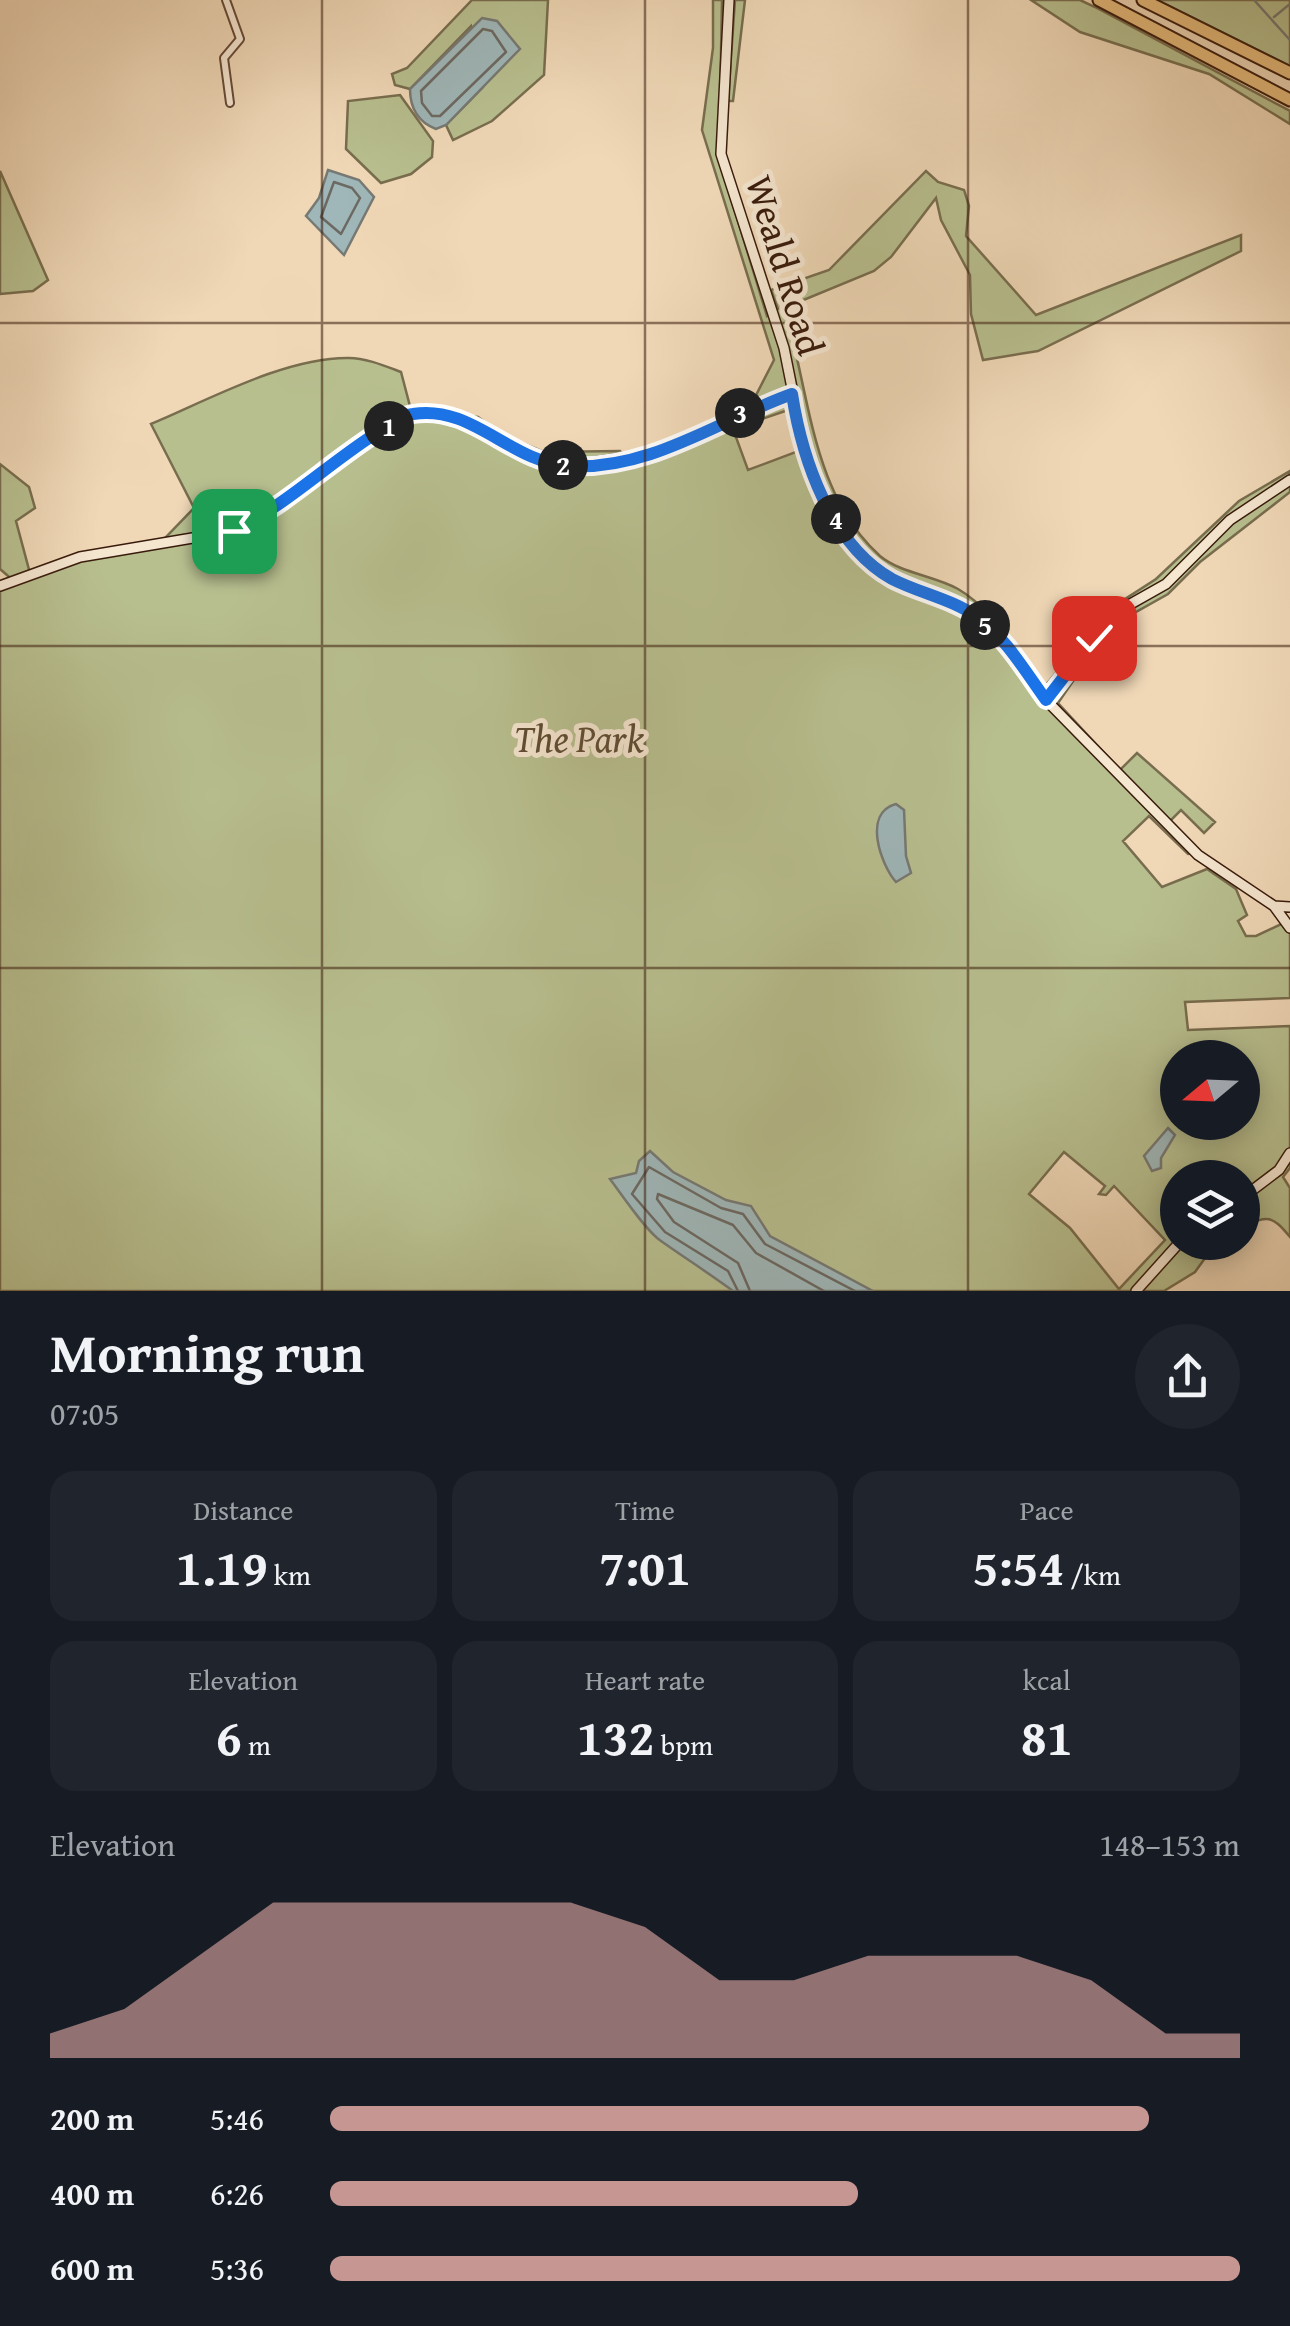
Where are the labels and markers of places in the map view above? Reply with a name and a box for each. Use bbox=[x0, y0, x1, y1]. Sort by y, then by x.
pin: 3 bbox=[715, 388, 765, 438]
pin: 1 bbox=[364, 401, 414, 451]
pin: 2 bbox=[538, 440, 588, 490]
pin bbox=[192, 489, 277, 574]
pin: 4 bbox=[811, 494, 861, 544]
pin bbox=[1052, 596, 1137, 681]
pin: 5 bbox=[960, 600, 1010, 650]

